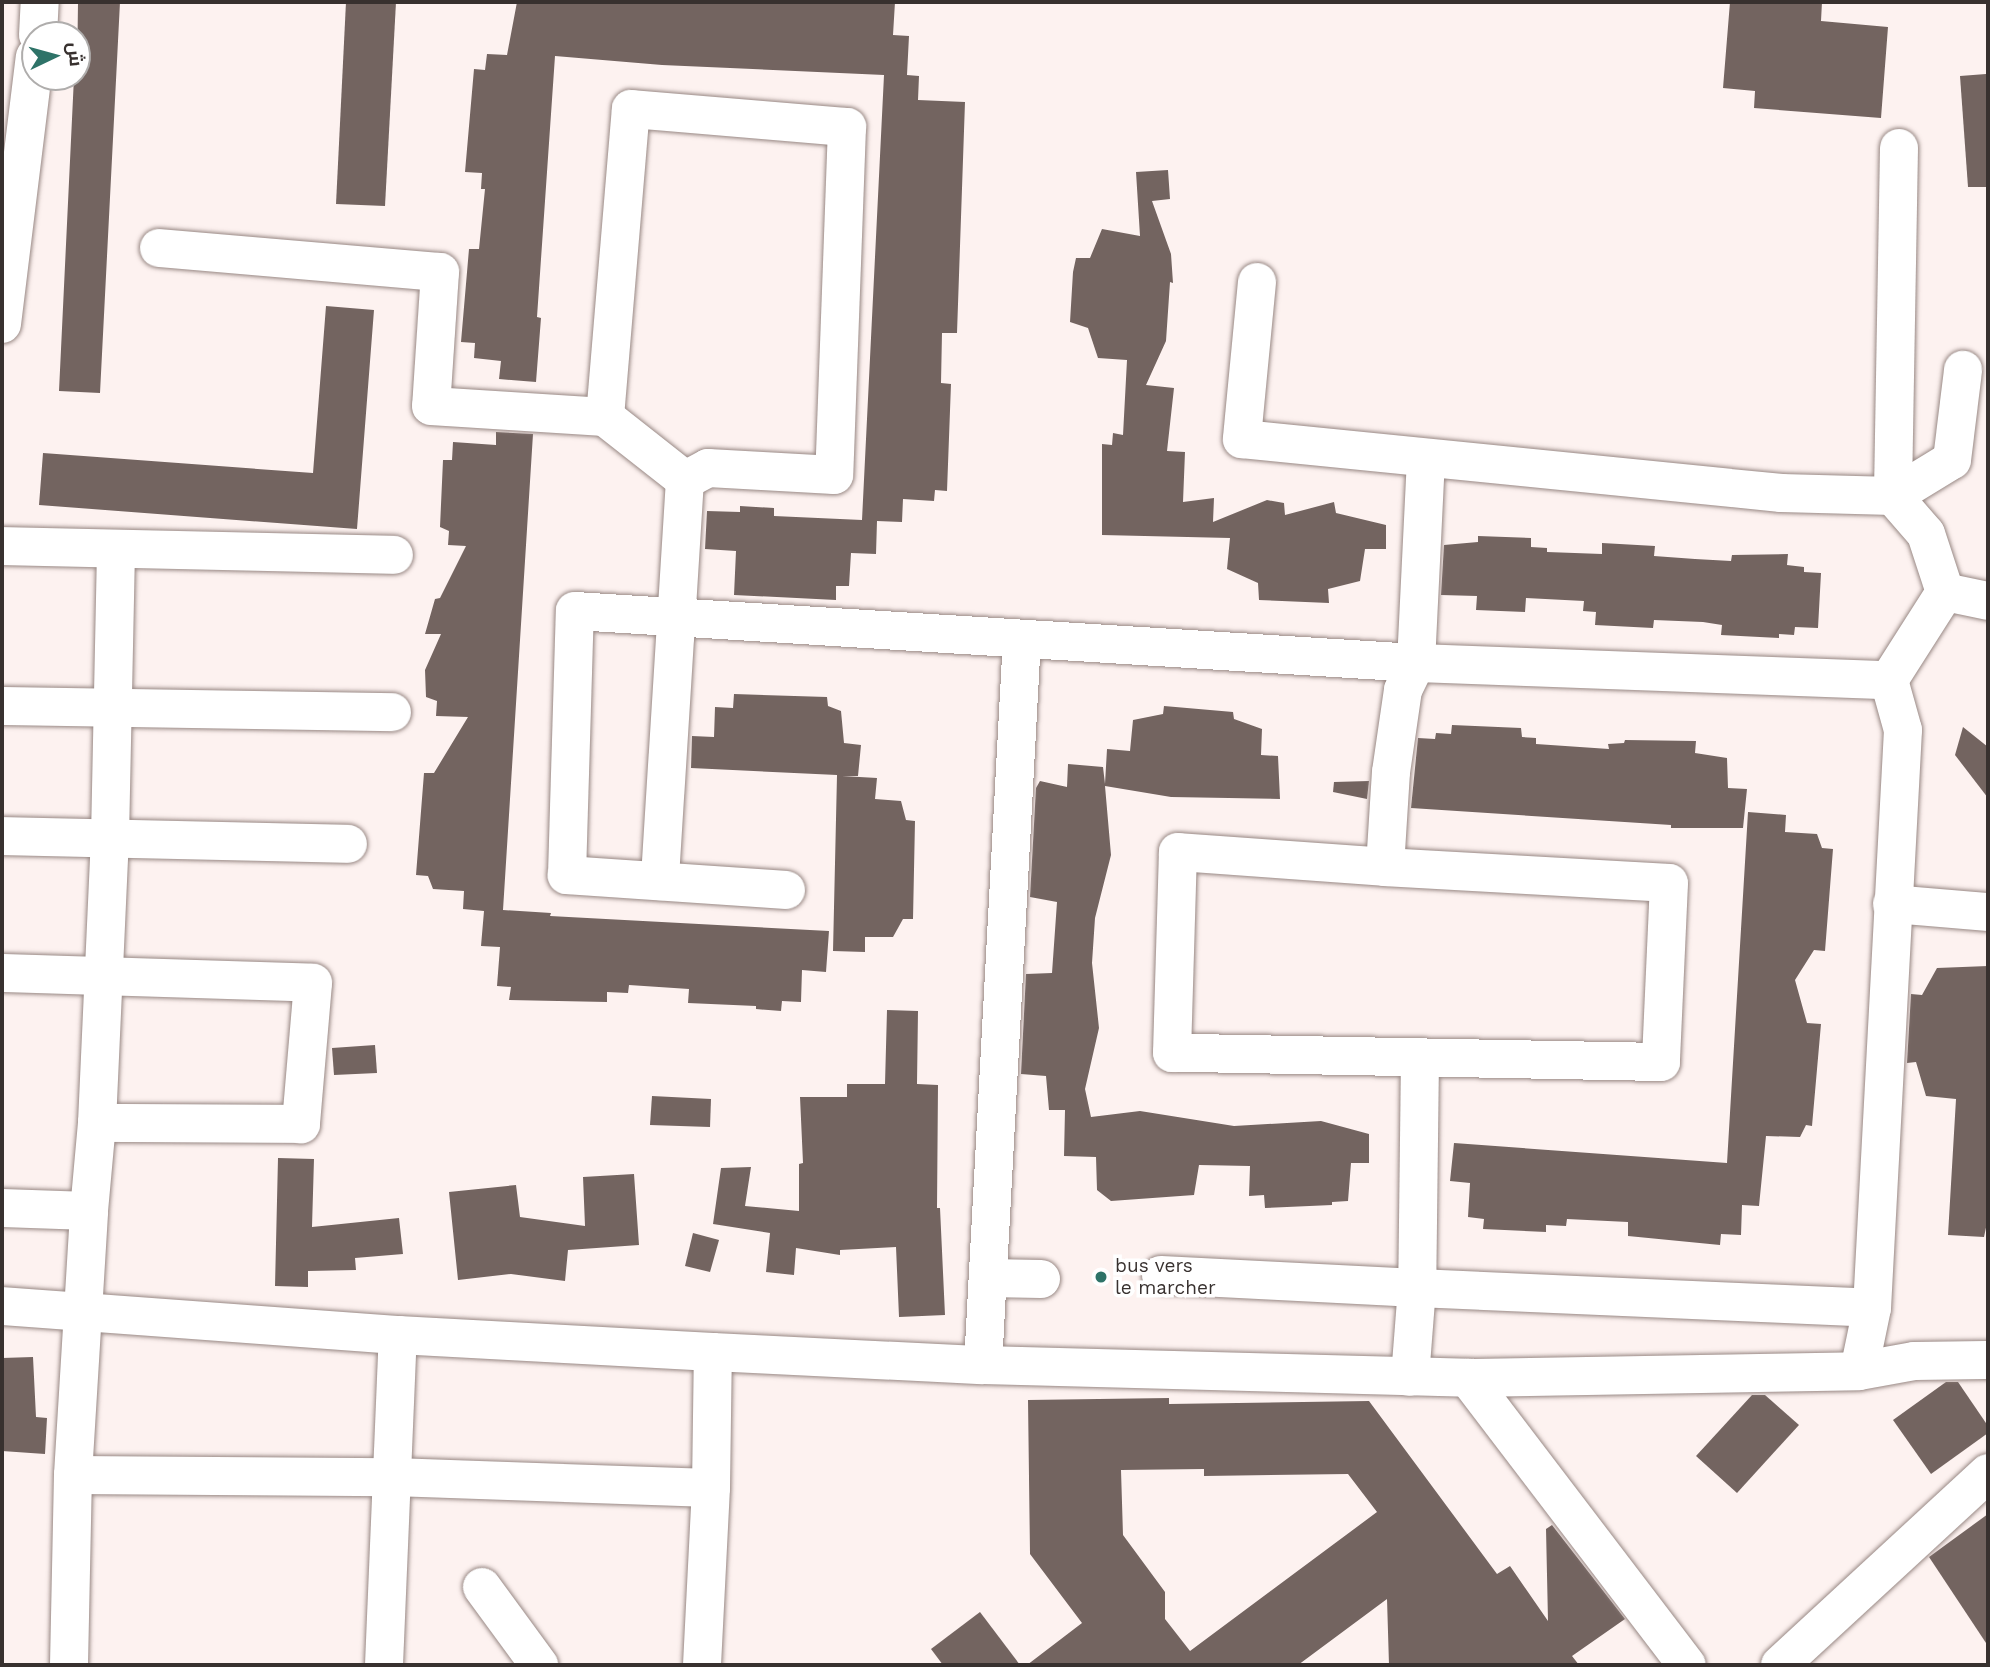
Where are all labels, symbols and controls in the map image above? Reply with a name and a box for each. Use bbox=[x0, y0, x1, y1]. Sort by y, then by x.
north arrow bbox=[21, 21, 91, 91]
text: ش bbox=[63, 41, 88, 67]
place label: bus vers le marcher bbox=[1115, 1255, 1216, 1299]
marker: bus vers le marcher bbox=[1093, 1269, 1109, 1285]

